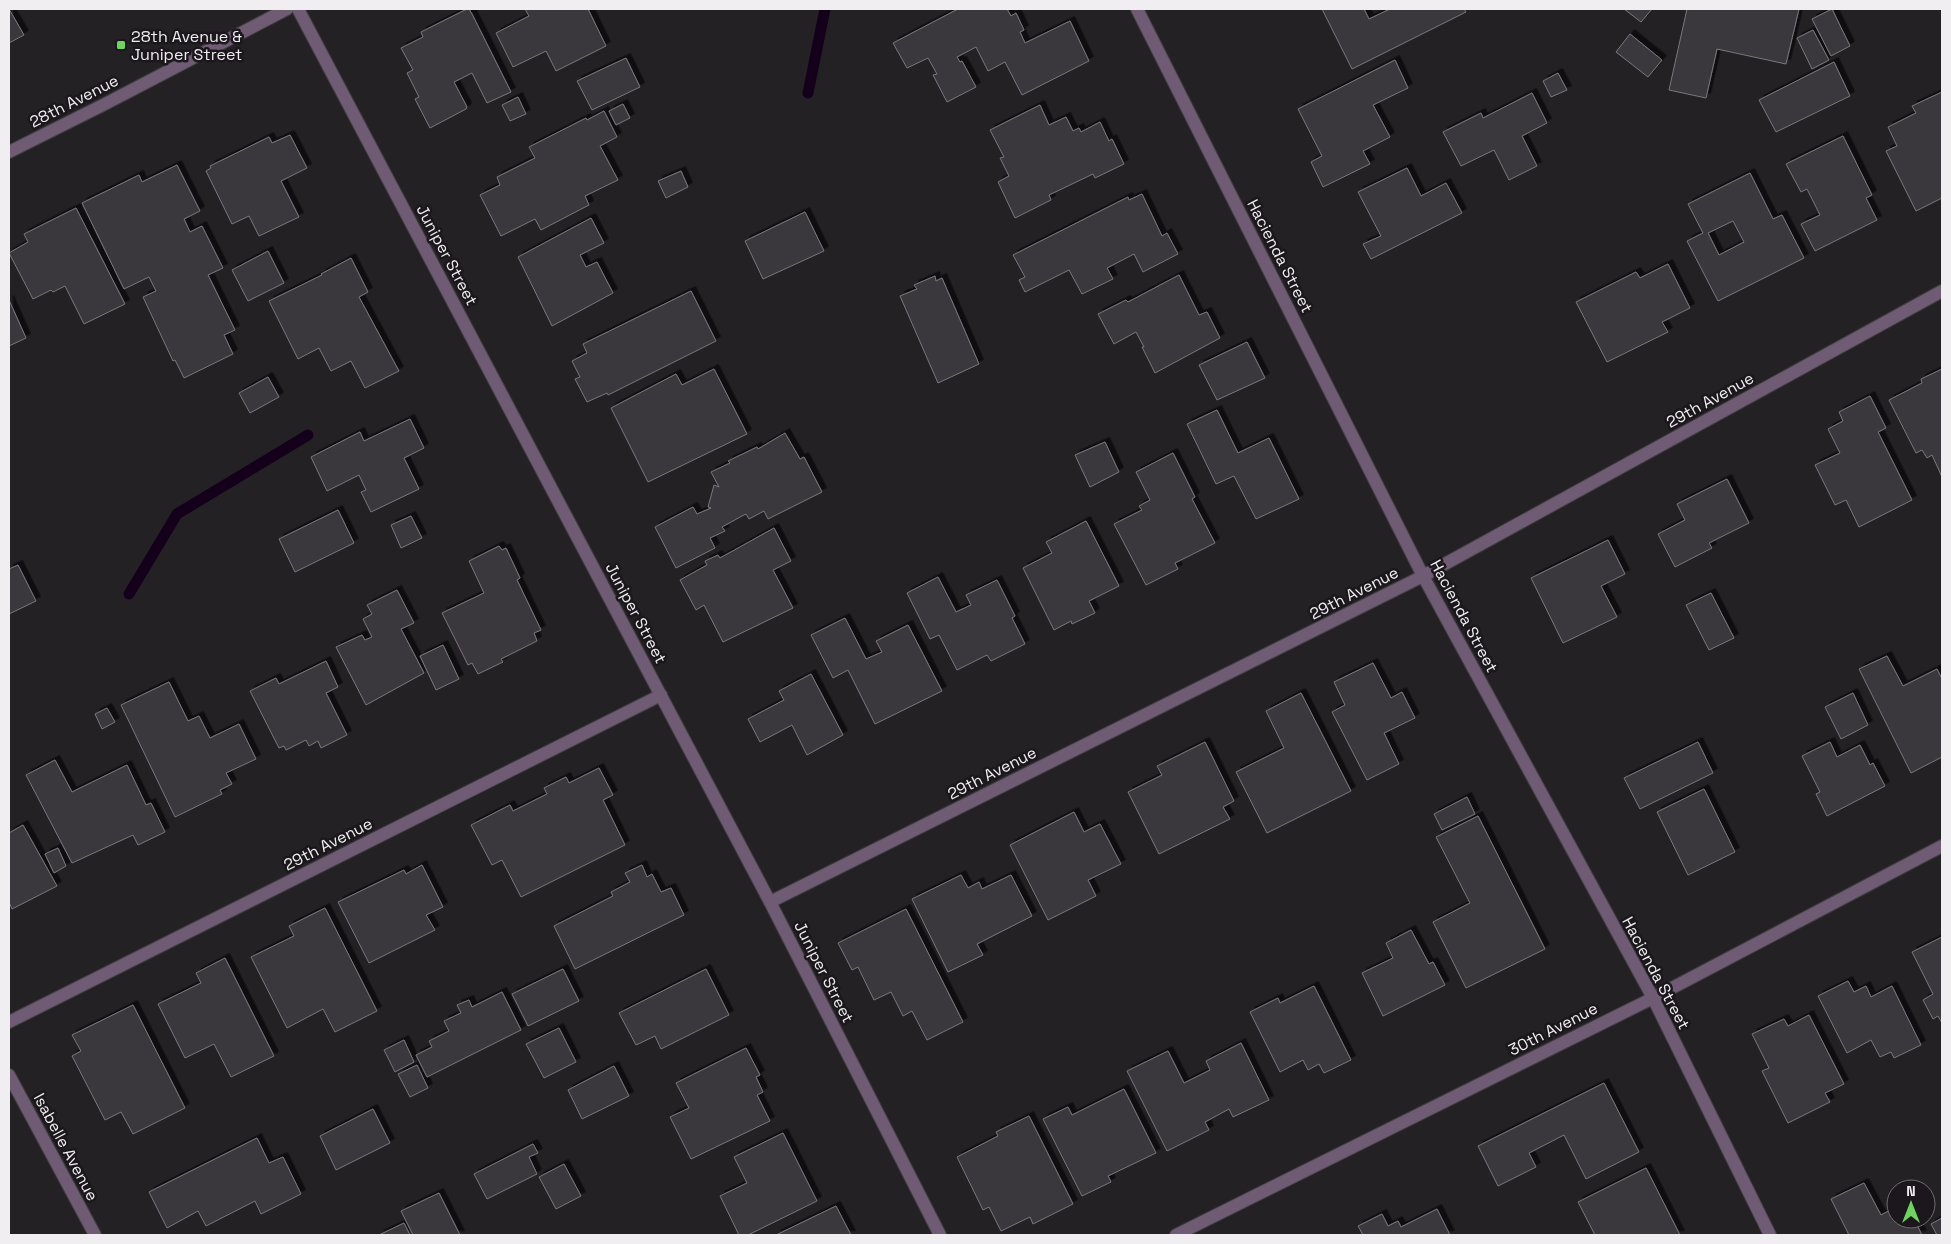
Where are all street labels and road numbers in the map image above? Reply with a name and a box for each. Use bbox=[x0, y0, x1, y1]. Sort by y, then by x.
street label: 28th Avenue bbox=[26, 70, 122, 132]
street label: Hacienda Street bbox=[1242, 196, 1318, 316]
street label: Juniper Street bbox=[412, 201, 482, 309]
street label: 29th Avenue bbox=[1662, 367, 1758, 433]
street label: Hacienda Street bbox=[1425, 556, 1503, 676]
street label: Juniper Street bbox=[601, 559, 671, 667]
street label: 29th Avenue bbox=[1306, 562, 1402, 624]
street label: 29th Avenue bbox=[944, 742, 1040, 804]
street label: 29th Avenue bbox=[280, 813, 376, 875]
street label: Hacienda Street bbox=[1617, 913, 1695, 1033]
street label: Juniper Street bbox=[789, 918, 859, 1026]
street label: 30th Avenue bbox=[1505, 998, 1601, 1060]
street label: Isabelle Avenue bbox=[29, 1090, 103, 1204]

